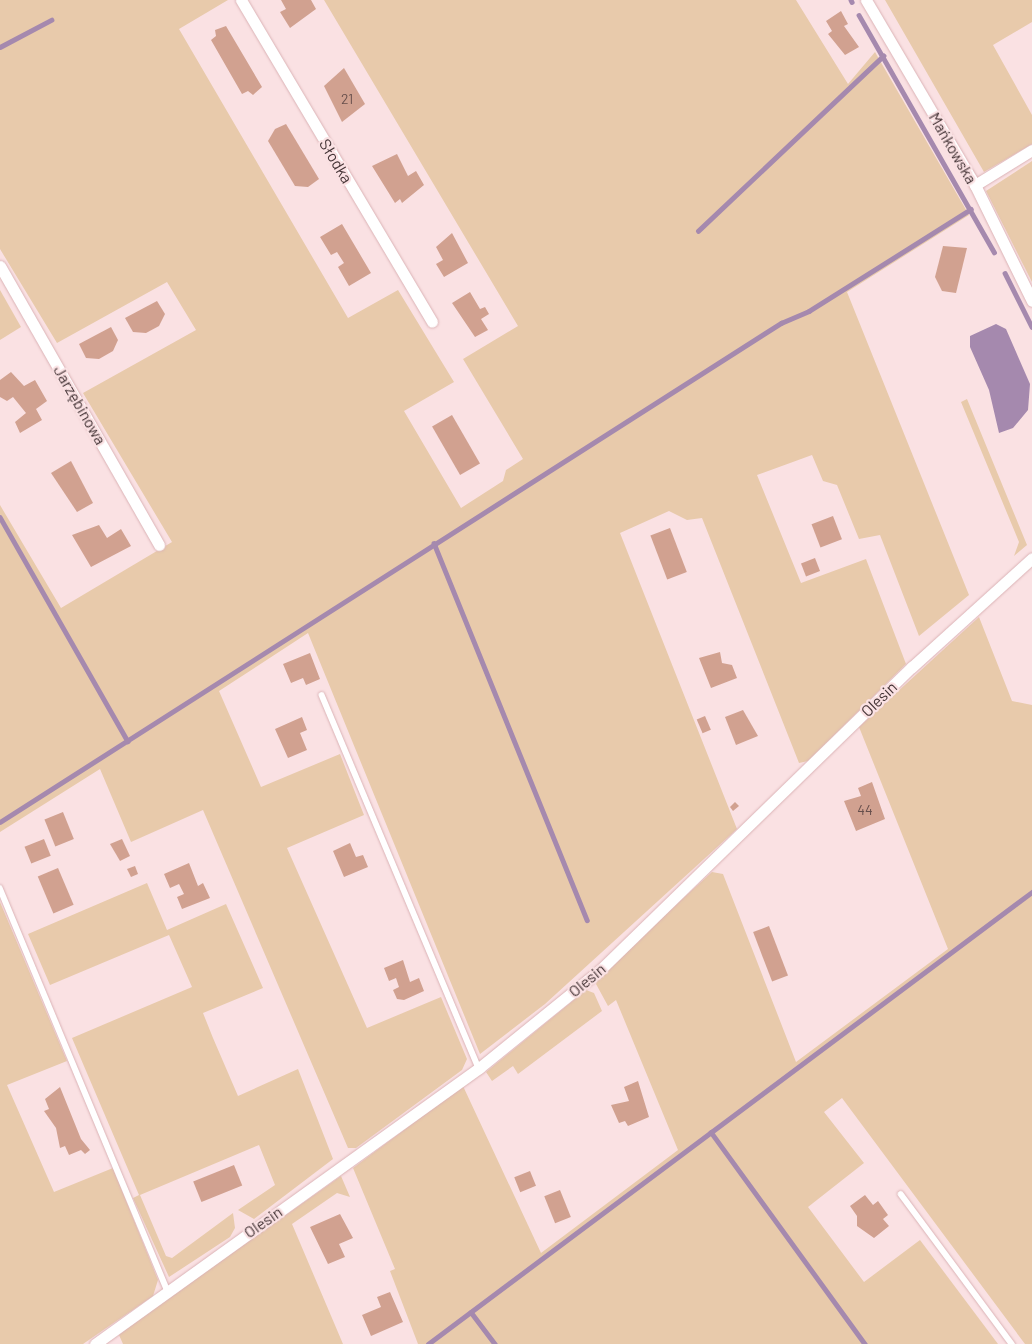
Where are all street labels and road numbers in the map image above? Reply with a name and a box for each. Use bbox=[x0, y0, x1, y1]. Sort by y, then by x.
street label: Mańkowska bbox=[925, 109, 981, 187]
street label: Słodka bbox=[315, 135, 357, 187]
street label: Jarzębinowa bbox=[50, 362, 110, 448]
street label: Olesin bbox=[857, 677, 901, 721]
street label: Olesin bbox=[565, 959, 609, 1001]
street label: Olesin bbox=[240, 1202, 286, 1242]

